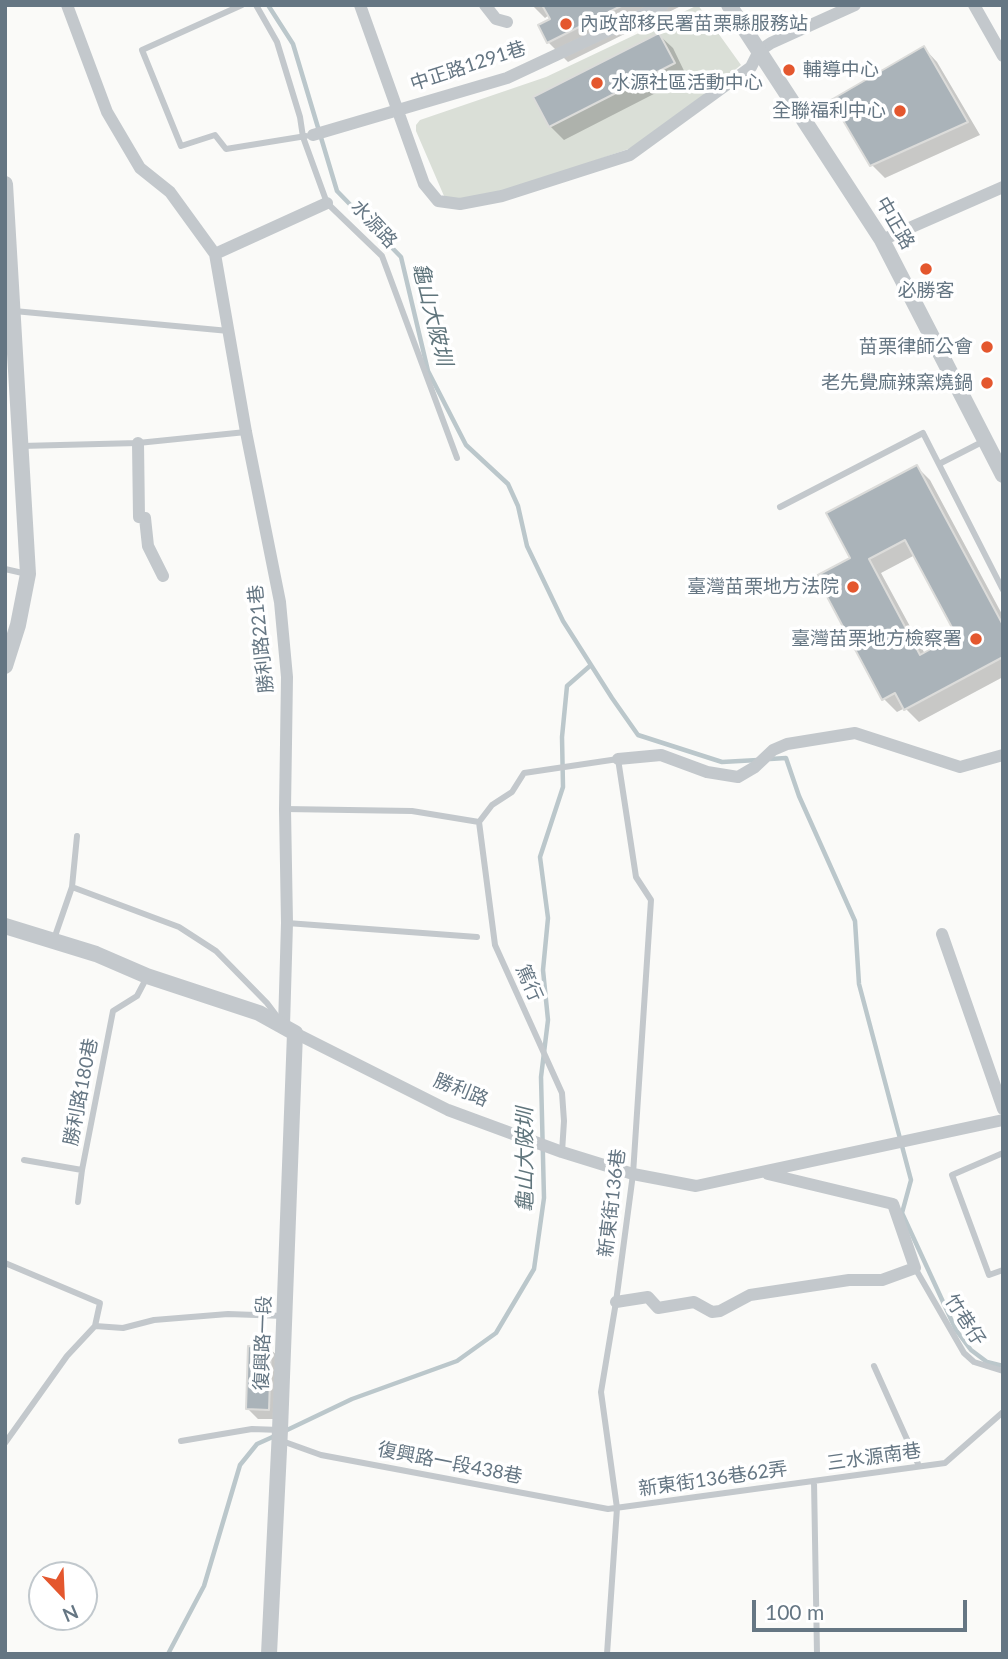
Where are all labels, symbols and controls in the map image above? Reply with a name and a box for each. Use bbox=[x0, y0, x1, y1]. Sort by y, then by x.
place label: 內政部移民署苗栗縣服務站 bbox=[580, 13, 808, 35]
marker: 內政部移民署苗栗縣服務站 bbox=[558, 16, 574, 32]
street label: 中正路1291巷 bbox=[407, 37, 529, 95]
place label: 輔導中心 bbox=[803, 59, 879, 81]
marker: 輔導中心 bbox=[781, 62, 797, 78]
place label: 水源社區活動中心 bbox=[611, 72, 763, 94]
marker: 水源社區活動中心 bbox=[589, 75, 605, 91]
place label: 全聯福利中心 bbox=[772, 100, 886, 122]
marker: 全聯福利中心 bbox=[892, 103, 908, 119]
street label: 中正路 bbox=[871, 193, 919, 253]
street label: 水源路 bbox=[346, 195, 402, 253]
water label: 龜山大陂圳 bbox=[407, 260, 457, 368]
marker: 必勝客 bbox=[918, 261, 934, 277]
place label: 必勝客 bbox=[898, 280, 954, 302]
place label: 苗栗律師公會 bbox=[859, 336, 973, 358]
marker: 苗栗律師公會 bbox=[979, 339, 995, 355]
place label: 老先覺麻辣窯燒鍋 bbox=[821, 372, 973, 394]
marker: 老先覺麻辣窯燒鍋 bbox=[979, 375, 995, 391]
place label: 臺灣苗栗地方法院 bbox=[687, 576, 839, 598]
marker: 臺灣苗栗地方法院 bbox=[845, 579, 861, 595]
street label: 勝利路221巷 bbox=[244, 584, 278, 694]
place label: 臺灣苗栗地方檢察署 bbox=[791, 628, 962, 650]
marker: 臺灣苗栗地方檢察署 bbox=[968, 631, 984, 647]
street label: 篤行 bbox=[511, 961, 547, 1005]
street label: 勝利路180巷 bbox=[59, 1036, 103, 1148]
street label: 勝利路 bbox=[430, 1069, 492, 1111]
water label: 龜山大陂圳 bbox=[512, 1108, 538, 1212]
street label: 新東街136巷 bbox=[594, 1147, 630, 1259]
street label: 竹巷仔 bbox=[940, 1290, 990, 1350]
street label: 復興路一段 bbox=[250, 1295, 276, 1391]
street label: 復興路一段438巷 bbox=[376, 1438, 524, 1488]
street label: 三水源南巷 bbox=[825, 1439, 923, 1475]
street label: 新東街136巷62弄 bbox=[637, 1457, 789, 1501]
north arrow bbox=[28, 1561, 98, 1631]
scale bar bbox=[756, 1586, 971, 1630]
text: 100 m bbox=[765, 1599, 824, 1624]
text: N bbox=[59, 1601, 82, 1627]

